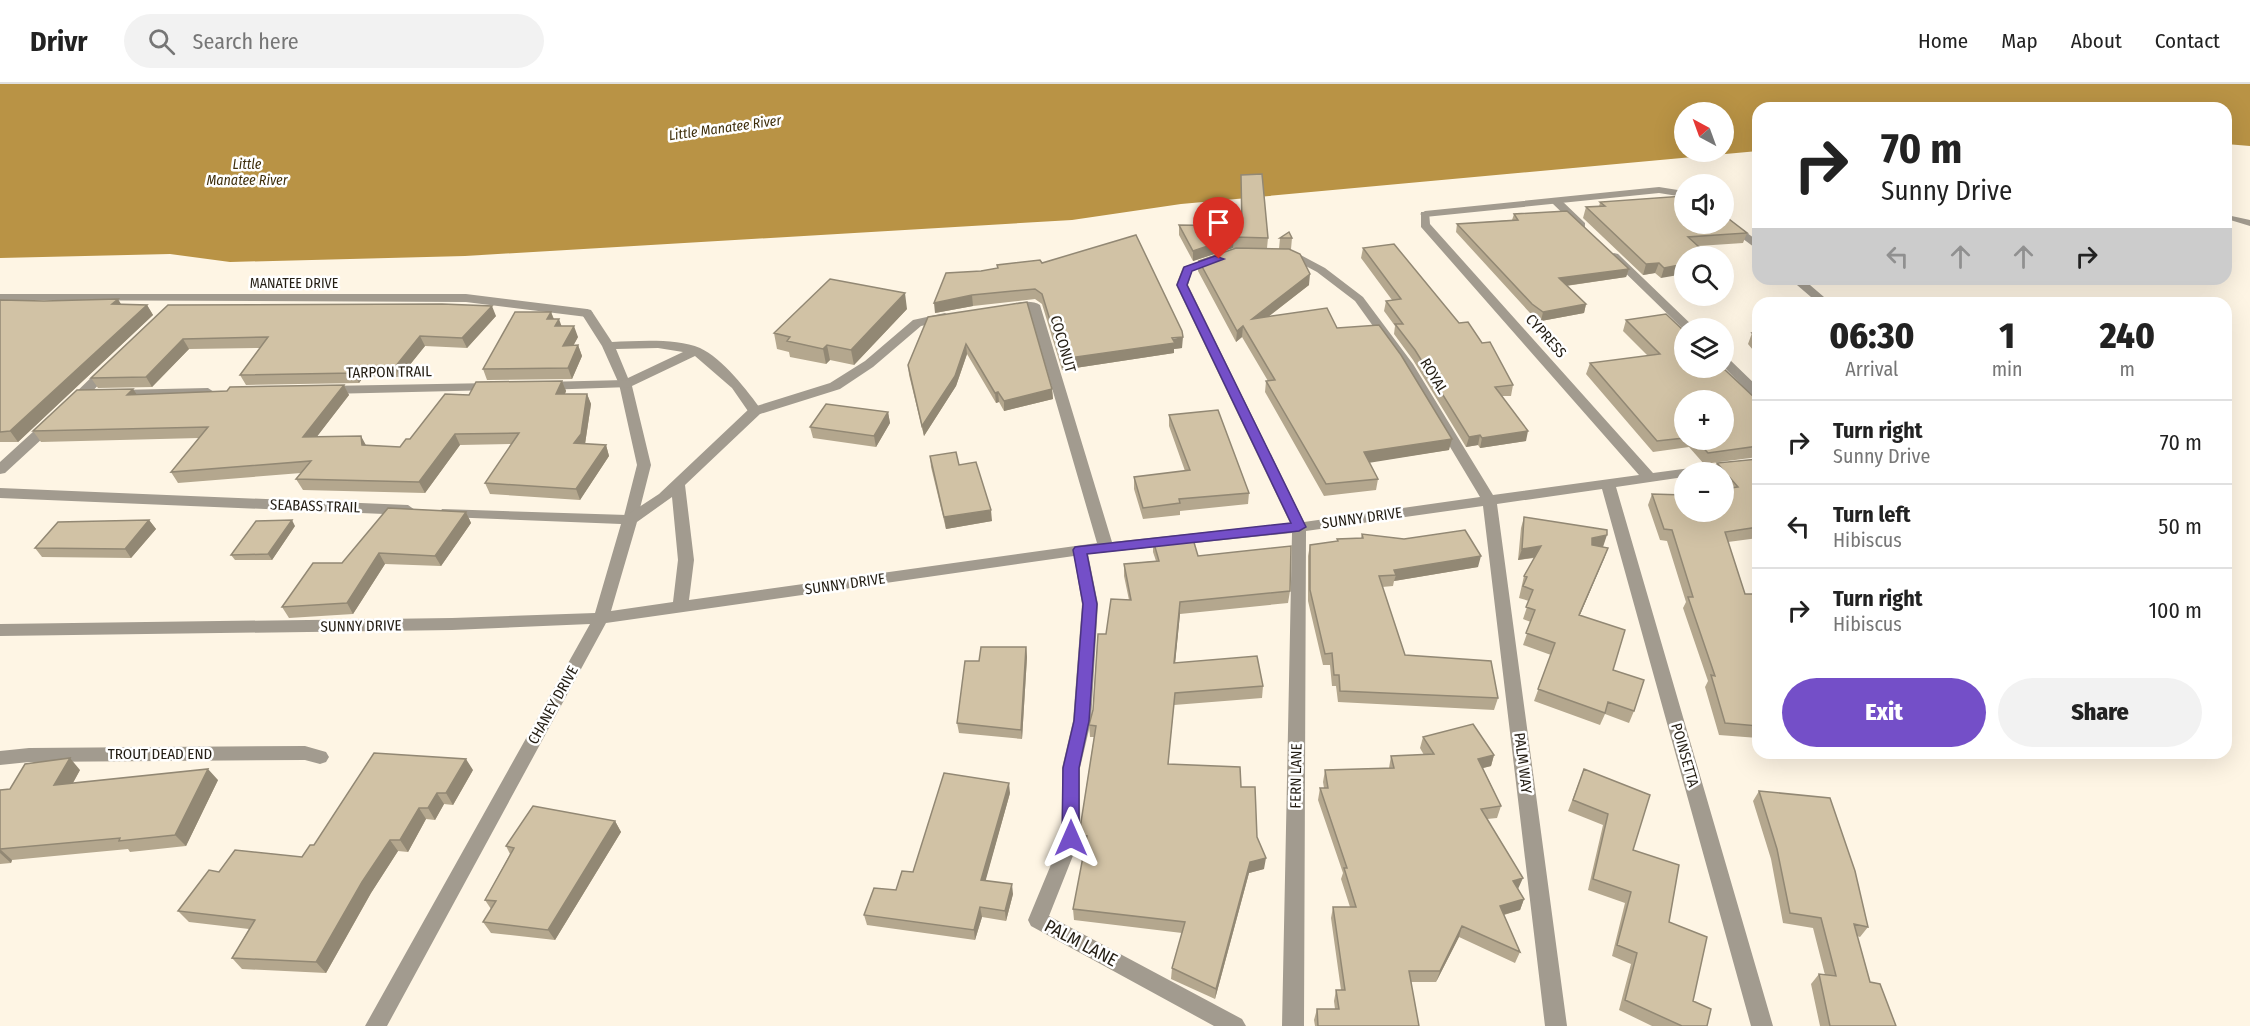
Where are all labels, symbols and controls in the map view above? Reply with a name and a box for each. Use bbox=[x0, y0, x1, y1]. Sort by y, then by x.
search box bbox=[124, 14, 544, 68]
text: Drivr bbox=[30, 25, 88, 58]
icon: search bbox=[145, 25, 178, 58]
text: Search here bbox=[193, 28, 299, 55]
text: Home bbox=[1918, 28, 1968, 54]
text: Map bbox=[2001, 28, 2038, 54]
text: About bbox=[2071, 28, 2122, 54]
text: Contact bbox=[2155, 28, 2220, 54]
north arrow bbox=[1674, 102, 1734, 162]
map controls bbox=[1674, 102, 1734, 522]
water label: Little Manatee River bbox=[668, 112, 783, 144]
text: 70 m bbox=[1881, 124, 1962, 174]
icon: right bbox=[1782, 126, 1860, 204]
water label: Little Manatee River bbox=[206, 156, 289, 189]
button: sound bbox=[1674, 174, 1734, 234]
text: Sunny Drive bbox=[1881, 175, 2012, 207]
pin bbox=[1193, 197, 1244, 259]
icon: arrive bbox=[1202, 206, 1235, 239]
icon: left bbox=[1881, 240, 1914, 273]
icon: ahead bbox=[1944, 240, 1977, 273]
icon: ahead bbox=[2007, 240, 2040, 273]
icon: right bbox=[2070, 240, 2103, 273]
button: search bbox=[1674, 246, 1734, 306]
street label: MANATEE DRIVE bbox=[250, 275, 339, 292]
street label: CYPRESS bbox=[1522, 310, 1570, 362]
street label: COCONUT bbox=[1046, 313, 1080, 375]
text: 06:30 bbox=[1829, 314, 1914, 358]
text: 1 bbox=[1999, 314, 2015, 358]
text: 240 bbox=[2100, 314, 2155, 358]
button: layers bbox=[1674, 318, 1734, 378]
street label: ROYAL bbox=[1416, 355, 1452, 397]
text: Arrival bbox=[1845, 357, 1898, 381]
text: min bbox=[1992, 357, 2023, 381]
text: m bbox=[2120, 357, 2135, 381]
street label: TARPON TRAIL bbox=[346, 362, 432, 382]
button: + bbox=[1674, 390, 1734, 450]
text: Turn right bbox=[1833, 417, 1922, 444]
icon: right bbox=[1782, 426, 1815, 459]
text: 70 m bbox=[2160, 429, 2202, 456]
text: Sunny Drive bbox=[1833, 444, 1930, 468]
button: − bbox=[1674, 462, 1734, 522]
street label: SEABASS TRAIL bbox=[270, 495, 361, 517]
text: Turn left bbox=[1833, 501, 1911, 528]
street label: SUNNY DRIVE bbox=[1321, 503, 1403, 533]
icon: left bbox=[1782, 510, 1815, 543]
text: 50 m bbox=[2158, 513, 2202, 540]
text: Hibiscus bbox=[1833, 528, 1902, 552]
street label: SUNNY DRIVE bbox=[804, 569, 886, 599]
text: Turn right bbox=[1833, 585, 1922, 612]
icon: right bbox=[1782, 594, 1815, 627]
text: 100 m bbox=[2148, 597, 2202, 624]
text: Hibiscus bbox=[1833, 612, 1902, 636]
street label: SUNNY DRIVE bbox=[320, 616, 402, 636]
street label: CHANEY DRIVE bbox=[524, 663, 582, 747]
button: Exit bbox=[1782, 678, 1986, 747]
button: Share bbox=[1998, 678, 2202, 747]
street label: POINSETTA bbox=[1667, 721, 1703, 789]
street label: PALM WAY bbox=[1510, 731, 1536, 795]
street label: FERN LANE bbox=[1286, 743, 1306, 809]
street label: TROUT DEAD END bbox=[108, 745, 212, 763]
position arrow bbox=[1039, 806, 1103, 870]
street label: PALM LANE bbox=[1041, 915, 1121, 971]

